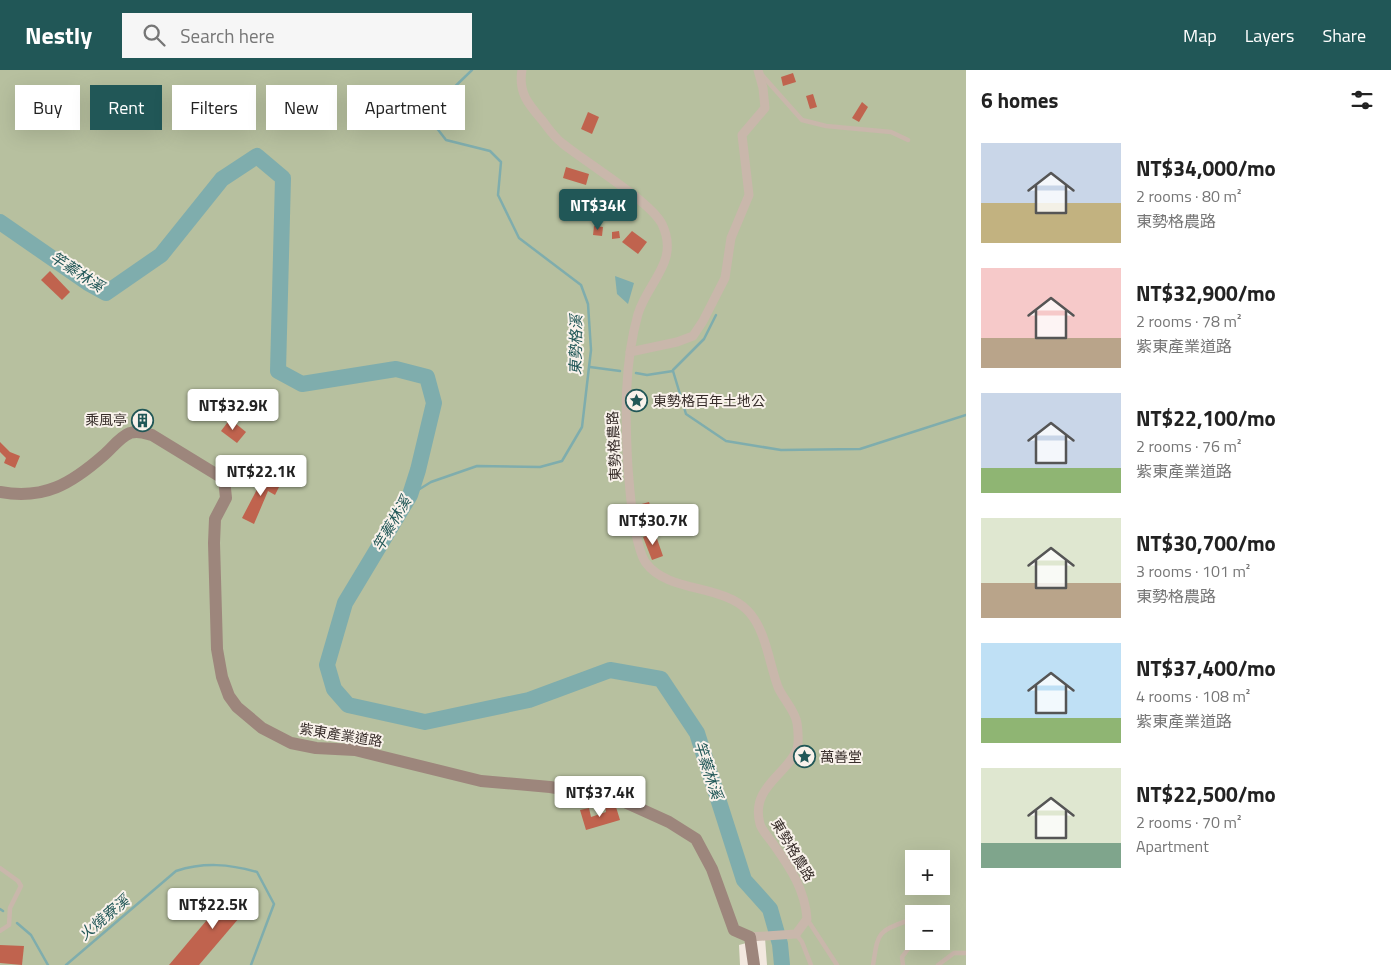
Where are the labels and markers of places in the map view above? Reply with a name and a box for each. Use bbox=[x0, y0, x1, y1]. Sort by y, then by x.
pin: NT$34K bbox=[557, 189, 639, 231]
pin: NT$32.9K bbox=[181, 388, 285, 431]
place icon: 東勢格百年土地公 bbox=[625, 389, 649, 413]
place label: 東勢格百年土地公 bbox=[653, 390, 765, 411]
building icon: 乘風亭 bbox=[131, 408, 155, 432]
place label: 乘風亭 bbox=[85, 409, 127, 430]
pin: NT$22.1K bbox=[209, 454, 313, 497]
pin: NT$30.7K bbox=[601, 504, 705, 546]
place icon: 萬善堂 bbox=[792, 745, 816, 769]
place label: 萬善堂 bbox=[820, 746, 862, 767]
pin: NT$37.4K bbox=[548, 776, 652, 818]
pin: NT$22.5K bbox=[161, 888, 265, 930]

